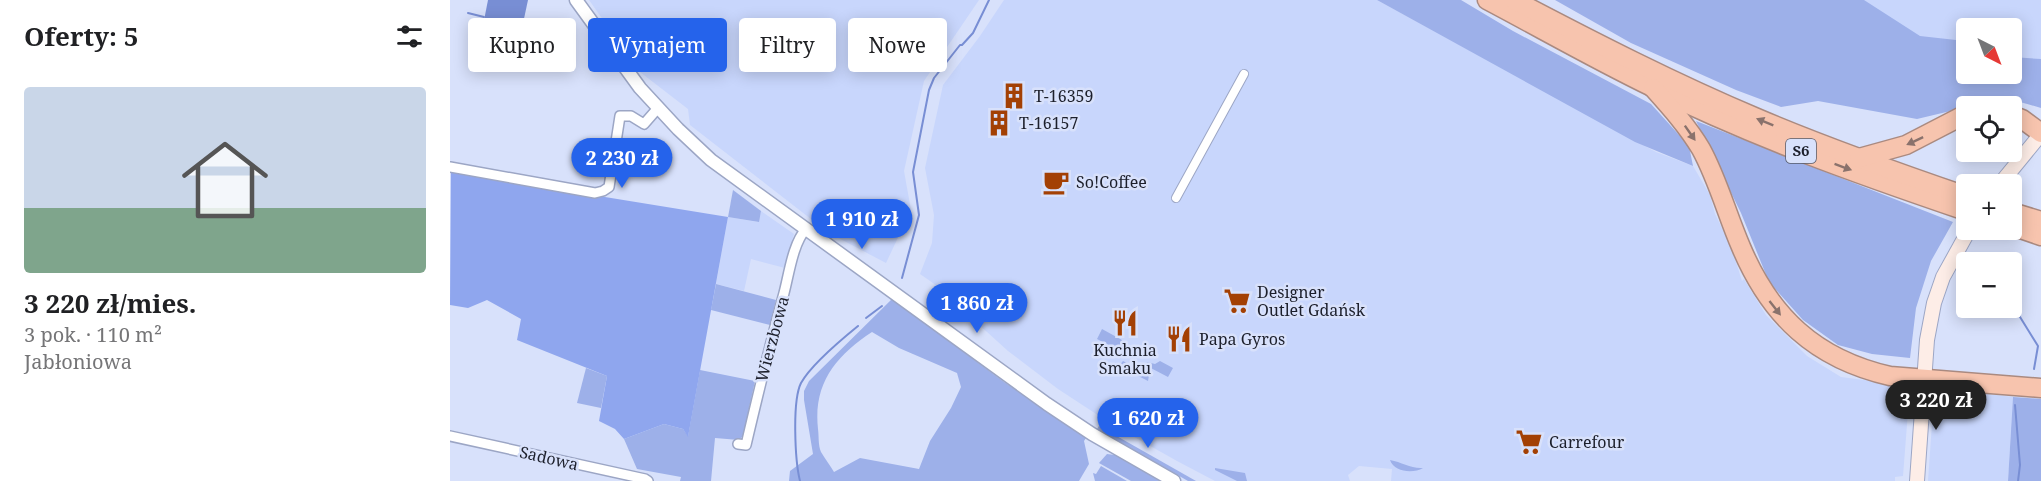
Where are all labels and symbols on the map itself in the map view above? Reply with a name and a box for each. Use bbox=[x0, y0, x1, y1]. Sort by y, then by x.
north arrow bbox=[1956, 18, 2022, 84]
building icon: T-16359 bbox=[999, 81, 1029, 111]
place label: T-16359 bbox=[1034, 85, 1094, 107]
building icon: T-16157 bbox=[984, 108, 1014, 138]
place label: T-16157 bbox=[1019, 112, 1079, 134]
one-way arrow bbox=[1756, 116, 1774, 126]
one-way arrow bbox=[1684, 125, 1696, 141]
one-way arrow bbox=[1907, 137, 1924, 146]
pin: 2 230 zł bbox=[560, 138, 684, 189]
road number: S6 bbox=[1786, 139, 1816, 163]
one-way arrow bbox=[1834, 162, 1852, 172]
cafe icon: So!Coffee bbox=[1041, 167, 1071, 197]
place label: So!Coffee bbox=[1076, 171, 1147, 193]
pin: 1 910 zł bbox=[800, 199, 924, 250]
place label: Designer Outlet Gdańsk bbox=[1257, 281, 1366, 321]
pin: 1 860 zł bbox=[915, 283, 1039, 334]
supermarket icon: Designer Outlet Gdańsk bbox=[1222, 286, 1252, 316]
street label: Wierzbowa bbox=[750, 294, 794, 384]
one-way arrow bbox=[1768, 300, 1780, 315]
restaurant icon: Kuchnia Smaku bbox=[1110, 308, 1140, 338]
restaurant icon: Papa Gyros bbox=[1164, 324, 1194, 354]
place label: Papa Gyros bbox=[1199, 328, 1285, 350]
place label: Kuchnia Smaku bbox=[1093, 339, 1157, 379]
pin: 3 220 zł bbox=[1874, 380, 1998, 431]
pin: 1 620 zł bbox=[1086, 398, 1210, 449]
supermarket icon: Carrefour bbox=[1514, 427, 1544, 457]
place label: Carrefour bbox=[1549, 431, 1625, 453]
street label: Sadowa bbox=[517, 441, 581, 475]

